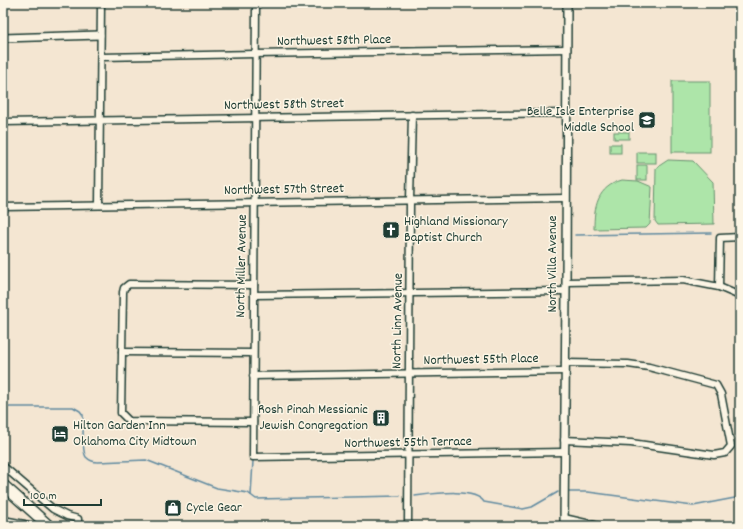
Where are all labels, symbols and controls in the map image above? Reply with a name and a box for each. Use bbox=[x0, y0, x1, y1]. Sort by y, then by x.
street label: Northwest 58th Place bbox=[277, 30, 391, 52]
street label: Northwest 58th Street bbox=[224, 94, 344, 116]
place label: Belle Isle Enterprise Middle School bbox=[527, 102, 635, 138]
school or university icon: Belle Isle Enterprise Middle School bbox=[637, 110, 657, 130]
street label: Northwest 57th Street bbox=[224, 179, 344, 201]
place label: Highland Missionary Baptist Church bbox=[404, 212, 508, 248]
street label: North Miller Avenue bbox=[231, 214, 253, 318]
street label: North Villa Avenue bbox=[543, 215, 563, 313]
church icon: Highland Missionary Baptist Church bbox=[381, 220, 401, 240]
street label: North Linn Avenue bbox=[387, 273, 409, 369]
street label: Northwest 55th Place bbox=[423, 349, 539, 371]
place label: Rosh Pinah Messianic Jewish Congregation bbox=[258, 400, 368, 436]
building icon: Rosh Pinah Messianic Jewish Congregation bbox=[371, 408, 391, 428]
place label: Hilton Garden Inn Oklahoma City Midtown bbox=[73, 416, 196, 452]
hotel icon: Hilton Garden Inn Oklahoma City Midtown bbox=[50, 424, 70, 444]
street label: Northwest 55th Terrace bbox=[344, 432, 472, 454]
scale bar bbox=[24, 481, 101, 507]
text: 100 m bbox=[30, 488, 57, 505]
shop icon: Cycle Gear bbox=[163, 498, 183, 518]
place label: Cycle Gear bbox=[186, 498, 243, 518]

